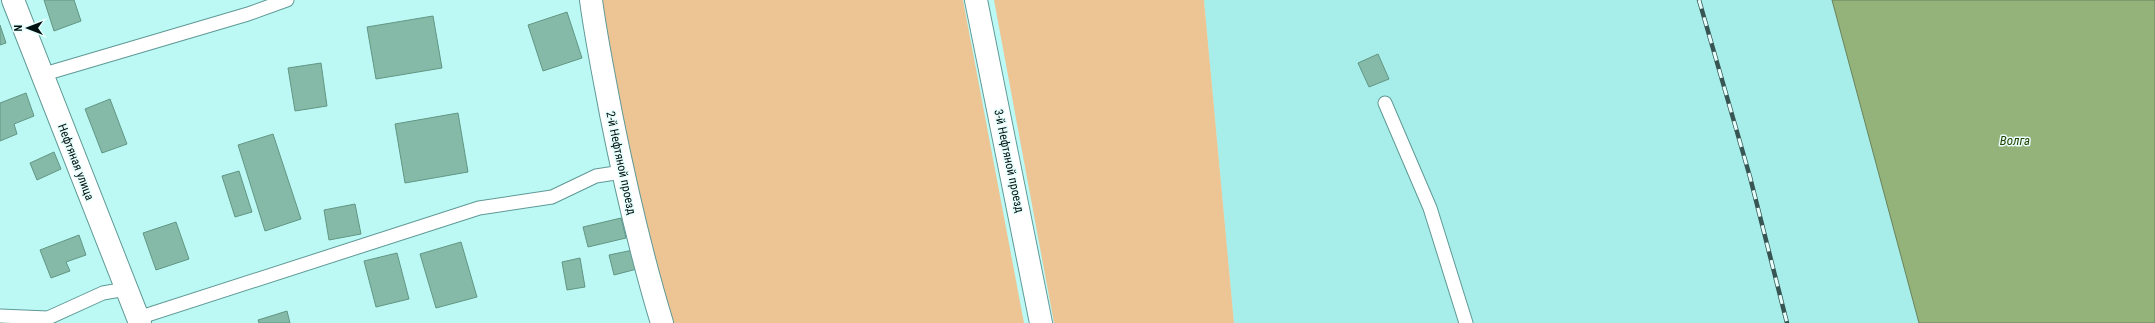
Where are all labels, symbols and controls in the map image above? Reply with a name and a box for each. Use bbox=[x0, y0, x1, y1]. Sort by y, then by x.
north arrow bbox=[8, 8, 48, 48]
text: N bbox=[12, 24, 25, 31]
street label: 3-й Нефтяной проезд bbox=[991, 108, 1027, 214]
street label: 2-й Нефтяной проезд bbox=[603, 110, 639, 216]
street label: Нефтяная улица bbox=[55, 122, 97, 202]
water label: Волга bbox=[2000, 133, 2030, 148]

